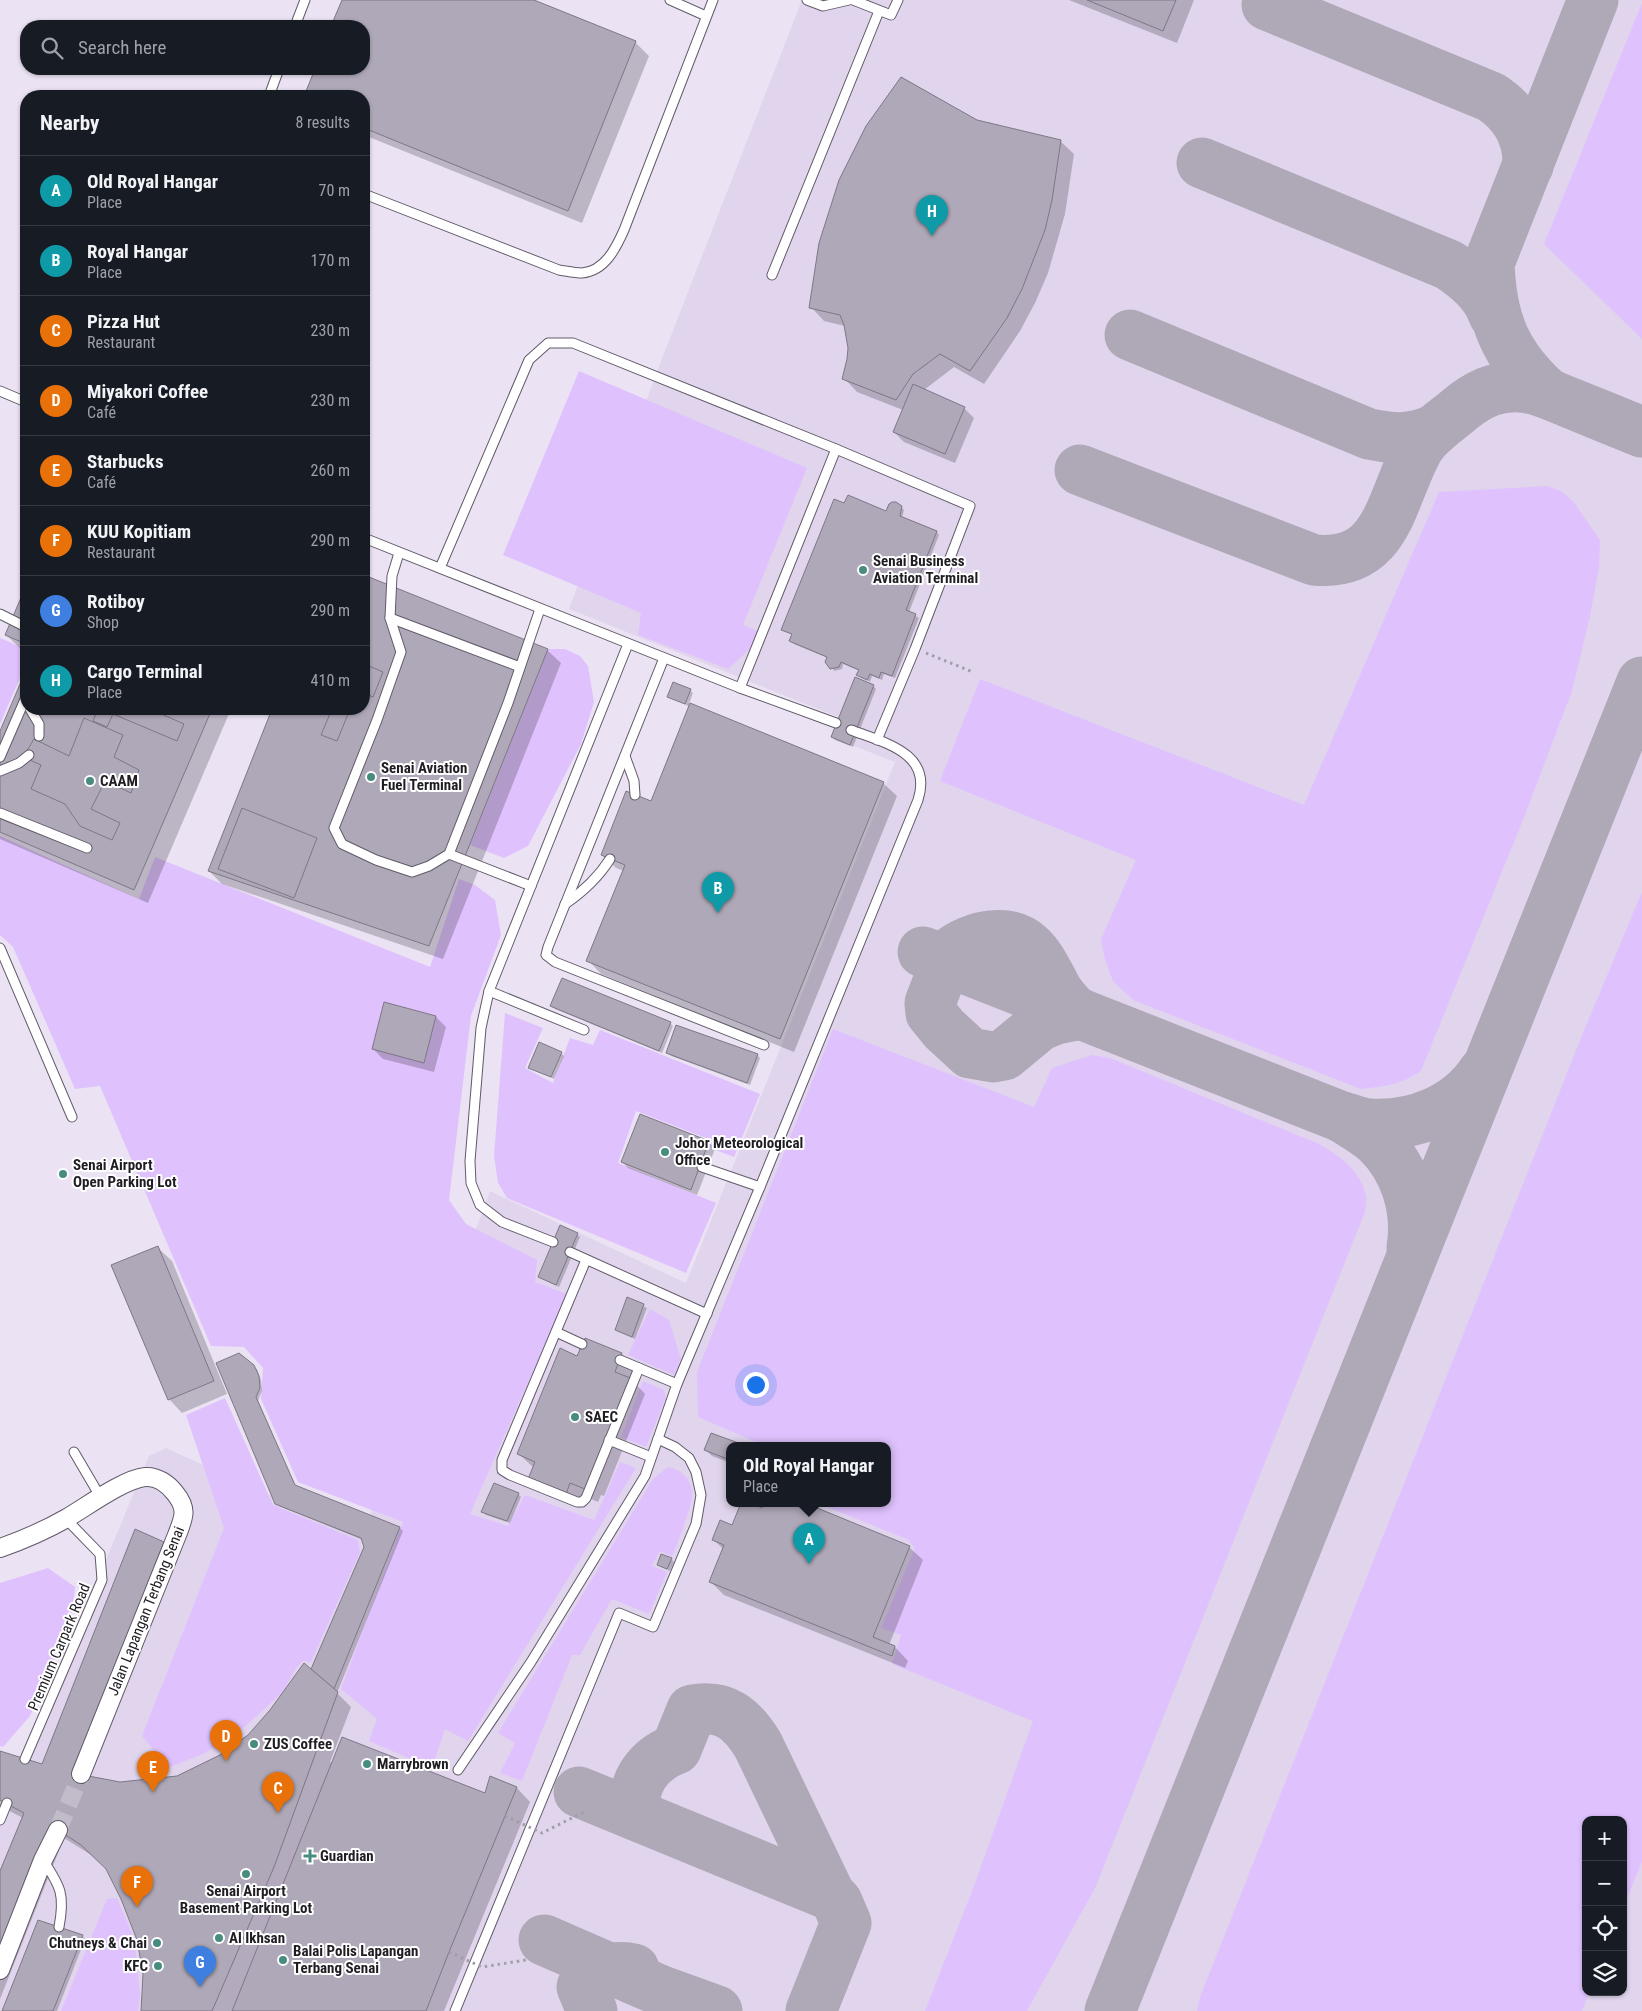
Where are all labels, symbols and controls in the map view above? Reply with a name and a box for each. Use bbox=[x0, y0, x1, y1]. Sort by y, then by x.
search box bbox=[20, 20, 370, 75]
icon: search bbox=[38, 34, 66, 62]
text: Search here bbox=[78, 36, 166, 59]
text: Nearby bbox=[40, 111, 99, 135]
text: 8 results bbox=[295, 113, 350, 132]
text: Old Royal Hangar bbox=[87, 170, 218, 193]
text: A bbox=[51, 181, 61, 200]
text: 70 m bbox=[318, 181, 350, 200]
text: Place bbox=[87, 193, 122, 212]
pin: H bbox=[916, 195, 948, 236]
text: Royal Hangar bbox=[87, 240, 188, 263]
text: B bbox=[52, 251, 60, 270]
text: 170 m bbox=[311, 251, 350, 270]
text: Place bbox=[87, 263, 122, 282]
text: Pizza Hut bbox=[87, 310, 160, 333]
text: C bbox=[51, 321, 61, 340]
text: 230 m bbox=[311, 321, 350, 340]
text: Restaurant bbox=[87, 333, 155, 352]
text: Miyakori Coffee bbox=[87, 380, 208, 403]
text: D bbox=[51, 391, 61, 410]
text: 230 m bbox=[311, 391, 350, 410]
text: Café bbox=[87, 403, 116, 422]
text: Starbucks bbox=[87, 450, 164, 473]
text: E bbox=[52, 461, 60, 480]
text: 260 m bbox=[311, 461, 350, 480]
text: Café bbox=[87, 473, 116, 492]
text: KUU Kopitiam bbox=[87, 520, 191, 543]
text: F bbox=[52, 531, 60, 550]
text: 290 m bbox=[311, 531, 350, 550]
text: Restaurant bbox=[87, 543, 155, 562]
place label: Senai Business Aviation Terminal bbox=[873, 552, 978, 587]
marker: Senai Business Aviation Terminal bbox=[857, 564, 869, 576]
text: Rotiboy bbox=[87, 590, 145, 613]
text: G bbox=[51, 601, 61, 620]
text: 290 m bbox=[311, 601, 350, 620]
text: Shop bbox=[87, 613, 119, 632]
text: Cargo Terminal bbox=[87, 660, 203, 683]
text: H bbox=[51, 671, 61, 690]
text: 410 m bbox=[311, 671, 350, 690]
text: Place bbox=[87, 683, 122, 702]
place label: Senai Aviation Fuel Terminal bbox=[381, 759, 467, 794]
marker: Senai Aviation Fuel Terminal bbox=[365, 771, 377, 783]
place label: CAAM bbox=[100, 772, 138, 790]
marker: CAAM bbox=[84, 775, 96, 787]
pin: B bbox=[702, 872, 734, 913]
place label: Johor Meteorological Office bbox=[675, 1134, 803, 1169]
marker: Johor Meteorological Office bbox=[659, 1146, 671, 1158]
place label: Senai Airport Open Parking Lot bbox=[73, 1156, 177, 1191]
marker: Senai Airport Open Parking Lot bbox=[57, 1168, 69, 1180]
your location bbox=[743, 1372, 769, 1398]
place label: SAEC bbox=[585, 1408, 618, 1426]
marker: SAEC bbox=[569, 1411, 581, 1423]
popup bbox=[726, 1442, 891, 1507]
text: Old Royal Hangar bbox=[743, 1454, 874, 1477]
text: Place bbox=[743, 1477, 778, 1496]
pin: A bbox=[793, 1523, 825, 1564]
street label: Jalan Lapangan Terbang Senai bbox=[104, 1524, 188, 1698]
street label: Premium Carpark Road bbox=[24, 1581, 94, 1713]
pin: D bbox=[210, 1720, 242, 1761]
place label: ZUS Coffee bbox=[264, 1735, 332, 1753]
marker: ZUS Coffee bbox=[248, 1738, 260, 1750]
pin: E bbox=[137, 1751, 169, 1792]
place label: Marrybrown bbox=[377, 1755, 449, 1773]
marker: Marrybrown bbox=[361, 1758, 373, 1770]
pin: C bbox=[262, 1772, 294, 1813]
map controls bbox=[1582, 1816, 1627, 1996]
button: + bbox=[1582, 1816, 1627, 1861]
place label: Guardian bbox=[320, 1847, 374, 1865]
marker: Guardian bbox=[304, 1850, 316, 1862]
button: − bbox=[1582, 1861, 1627, 1906]
pin: F bbox=[121, 1866, 153, 1907]
marker: Senai Airport Basement Parking Lot bbox=[240, 1868, 252, 1880]
place label: Senai Airport Basement Parking Lot bbox=[180, 1882, 313, 1917]
button: locate bbox=[1582, 1906, 1627, 1951]
place label: Al Ikhsan bbox=[229, 1929, 285, 1947]
marker: Al Ikhsan bbox=[213, 1932, 225, 1944]
place label: Chutneys & Chai bbox=[49, 1934, 147, 1952]
marker: Chutneys & Chai bbox=[151, 1937, 163, 1949]
place label: Balai Polis Lapangan Terbang Senai bbox=[293, 1942, 418, 1977]
pin: G bbox=[184, 1946, 216, 1987]
button: layers bbox=[1582, 1951, 1627, 1996]
marker: Balai Polis Lapangan Terbang Senai bbox=[277, 1954, 289, 1966]
place label: KFC bbox=[124, 1957, 148, 1975]
marker: KFC bbox=[152, 1960, 164, 1972]

